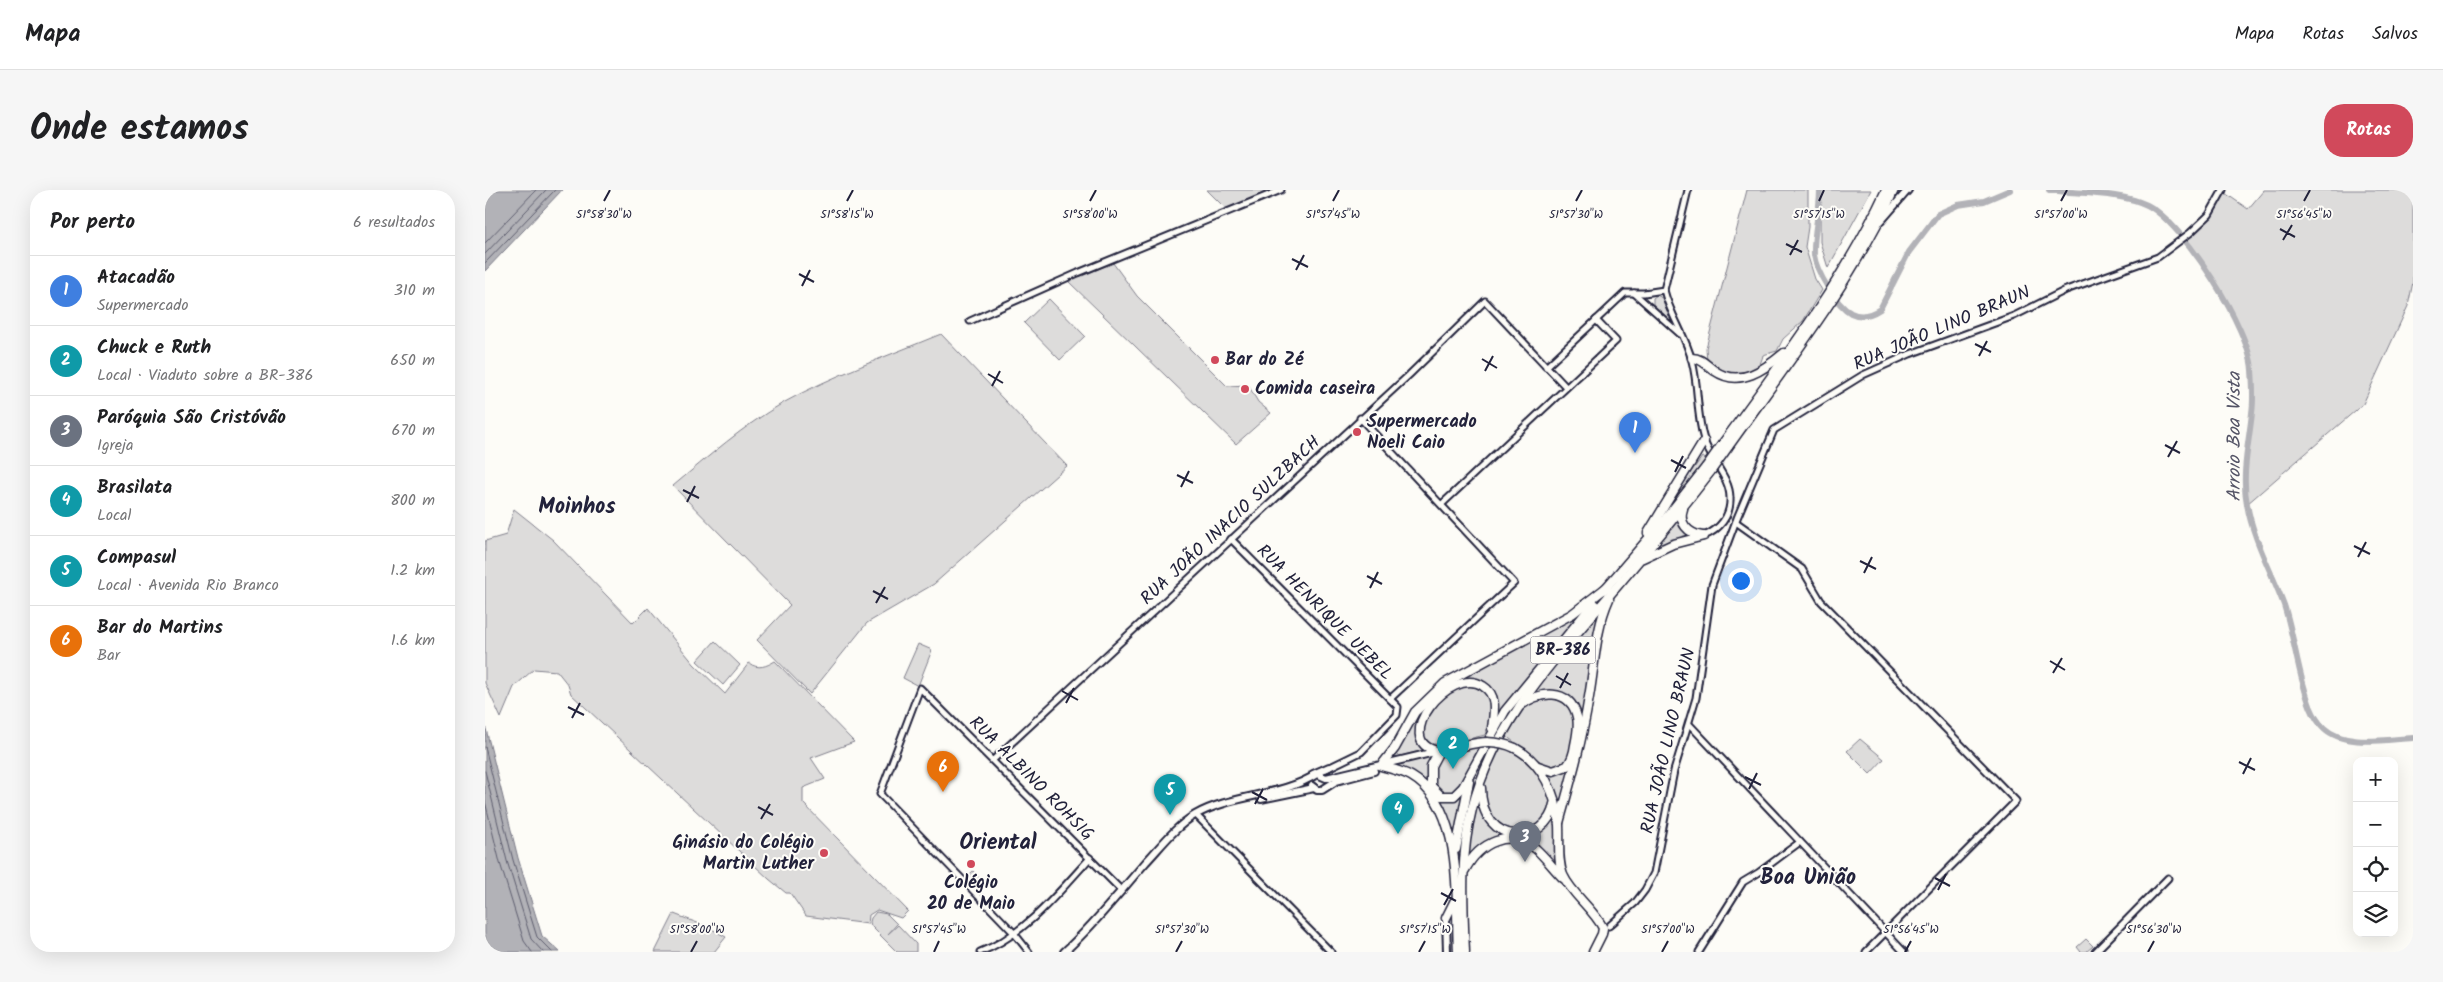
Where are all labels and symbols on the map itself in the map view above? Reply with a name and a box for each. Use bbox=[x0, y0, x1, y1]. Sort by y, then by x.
text: 51°58'30"W bbox=[576, 205, 632, 224]
text: 51°58'15"W bbox=[820, 205, 874, 224]
text: 51°58'00"W bbox=[1062, 205, 1118, 224]
text: 51°57'45"W bbox=[1306, 205, 1360, 224]
text: 51°57'30"W bbox=[1549, 205, 1603, 224]
text: 51°57'15"W bbox=[1793, 205, 1845, 224]
text: 51°57'00"W bbox=[2034, 205, 2088, 224]
text: 51°56'45"W bbox=[2276, 205, 2332, 224]
street label: RUA JOÃO LINO BRAUN bbox=[1849, 279, 2035, 379]
place label: Bar do Zé bbox=[1225, 346, 1304, 375]
marker: Bar do Zé bbox=[1209, 354, 1221, 366]
water label: Arroio Boa Vista bbox=[2220, 371, 2250, 502]
place label: Comida caseira bbox=[1255, 375, 1375, 404]
marker: Comida caseira bbox=[1239, 383, 1251, 395]
place label: Supermercado Noeli Caio bbox=[1367, 408, 1477, 458]
pin: 1 bbox=[1619, 412, 1651, 453]
marker: Supermercado Noeli Caio bbox=[1351, 426, 1363, 438]
street label: RUA JOÃO INACIO SULZBACH bbox=[1134, 429, 1328, 613]
district label: Moinhos bbox=[538, 490, 616, 525]
street label: RUA HENRIQUE UEBEL bbox=[1249, 538, 1399, 688]
your location bbox=[1728, 568, 1754, 594]
road number: BR-386 bbox=[1531, 636, 1595, 664]
street label: RUA JOÃO LINO BRAUN bbox=[1634, 645, 1704, 837]
street label: RUA ALBINO ROHSIG bbox=[962, 710, 1100, 848]
pin: 2 bbox=[1437, 728, 1469, 769]
pin: 6 bbox=[927, 751, 959, 792]
pin: 5 bbox=[1154, 774, 1186, 815]
pin: 4 bbox=[1382, 793, 1414, 834]
pin: 3 bbox=[1509, 821, 1541, 862]
district label: Oriental bbox=[959, 826, 1037, 861]
place label: Ginásio do Colégio Martin Luther bbox=[672, 829, 815, 879]
marker: Ginásio do Colégio Martin Luther bbox=[818, 847, 830, 859]
marker: Colégio 20 de Maio bbox=[965, 858, 977, 870]
district label: Boa União bbox=[1760, 861, 1856, 896]
place label: Colégio 20 de Maio bbox=[927, 869, 1015, 919]
text: 51°58'00"W bbox=[669, 920, 725, 939]
text: 51°57'45"W bbox=[912, 920, 966, 939]
text: 51°57'30"W bbox=[1155, 920, 1209, 939]
text: 51°57'15"W bbox=[1399, 920, 1451, 939]
text: 51°57'00"W bbox=[1641, 920, 1695, 939]
text: 51°56'45"W bbox=[1883, 920, 1939, 939]
text: 51°56'30"W bbox=[2126, 920, 2182, 939]

